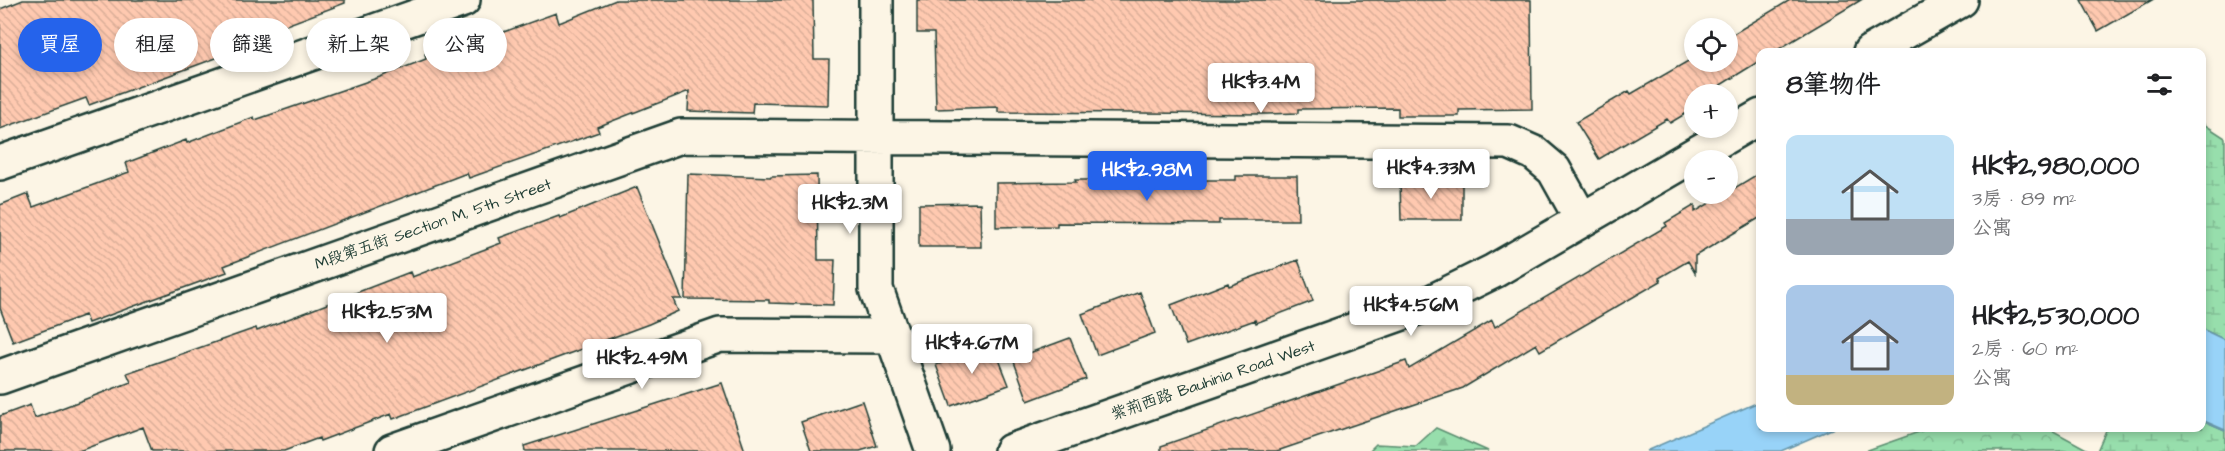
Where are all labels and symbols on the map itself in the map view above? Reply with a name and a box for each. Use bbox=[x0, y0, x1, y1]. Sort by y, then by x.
pin: HK$3.4M bbox=[1206, 63, 1316, 114]
pin: HK$4.33M bbox=[1369, 149, 1493, 200]
pin: HK$2.98M bbox=[1085, 151, 1209, 202]
street label: M段第五街 Section M, 5th Street bbox=[312, 173, 555, 275]
pin: HK$2.3M bbox=[795, 184, 905, 235]
pin: HK$4.56M bbox=[1349, 286, 1473, 337]
pin: HK$2.53M bbox=[325, 293, 449, 344]
pin: HK$4.67M bbox=[910, 324, 1034, 375]
street label: 紫荊西路 Bauhinia Road West bbox=[1108, 334, 1319, 425]
pin: HK$2.49M bbox=[580, 339, 704, 390]

